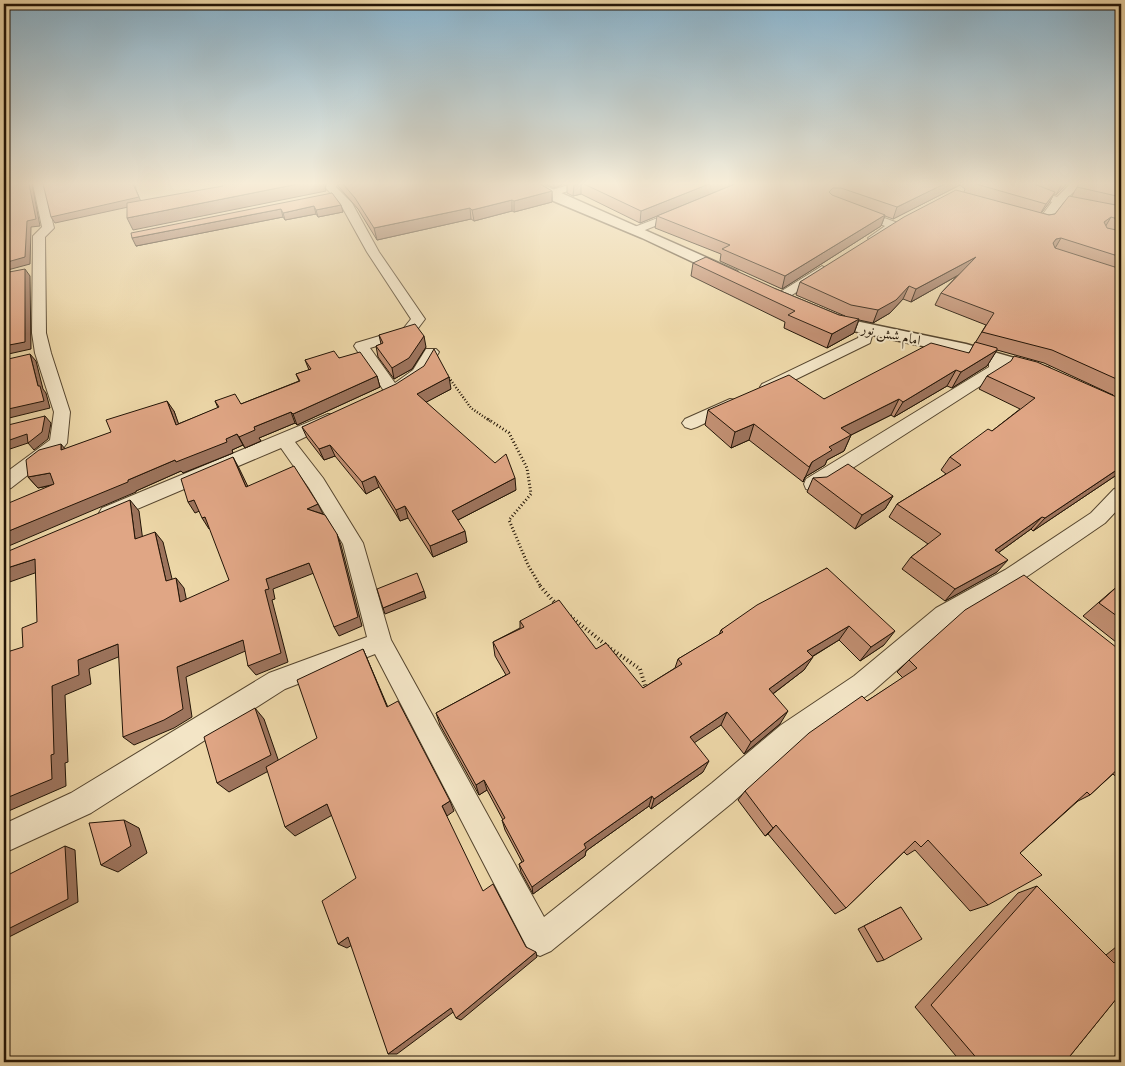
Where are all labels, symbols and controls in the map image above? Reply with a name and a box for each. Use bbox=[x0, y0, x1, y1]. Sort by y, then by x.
street label: امام شش نور bbox=[857, 318, 923, 353]

